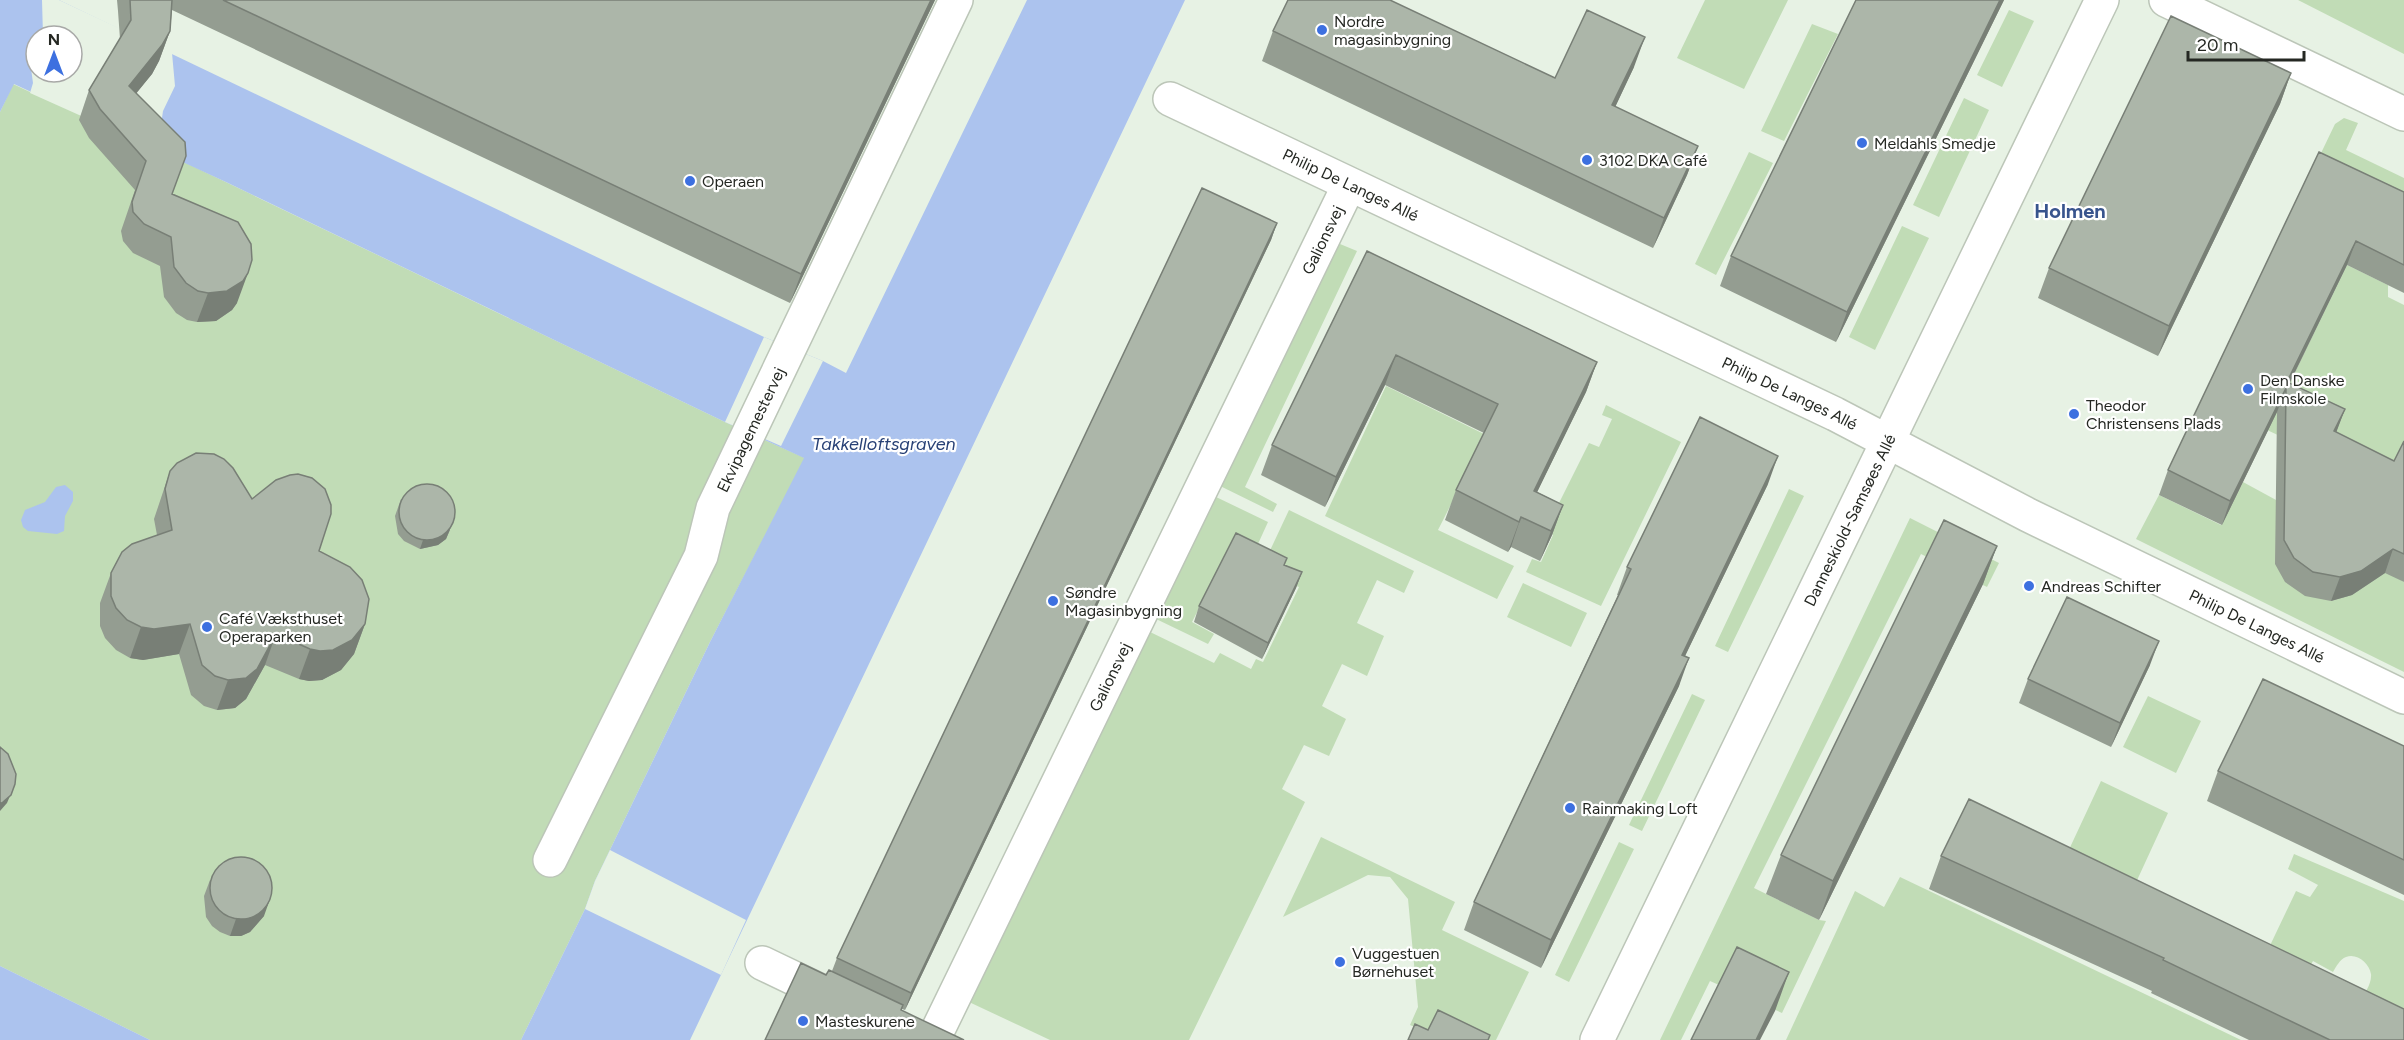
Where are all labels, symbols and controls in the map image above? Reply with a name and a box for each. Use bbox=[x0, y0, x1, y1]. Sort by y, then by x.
place label: Nordre magasinbygning bbox=[1334, 12, 1451, 49]
marker: Nordre magasinbygning bbox=[1315, 23, 1329, 37]
north arrow bbox=[24, 24, 84, 84]
scale bar bbox=[2188, 24, 2304, 62]
text: N bbox=[48, 30, 60, 49]
text: 20 m bbox=[2197, 34, 2238, 56]
place label: Meldahls Smedje bbox=[1874, 134, 1996, 153]
marker: Meldahls Smedje bbox=[1855, 136, 1869, 150]
street label: Philip De Langes Allé bbox=[1280, 144, 1422, 225]
place label: 3102 DKA Café bbox=[1599, 151, 1708, 170]
marker: 3102 DKA Café bbox=[1580, 153, 1594, 167]
place label: Operaen bbox=[702, 172, 764, 191]
marker: Operaen bbox=[683, 174, 697, 188]
district label: Holmen bbox=[2034, 199, 2106, 223]
street label: Galionsvej bbox=[1298, 202, 1347, 277]
street label: Philip De Langes Allé bbox=[1719, 352, 1861, 434]
street label: Ekvipagemestervej bbox=[713, 364, 789, 495]
place label: Den Danske Filmskole bbox=[2260, 371, 2345, 408]
marker: Den Danske Filmskole bbox=[2241, 382, 2255, 396]
place label: Theodor Christensens Plads bbox=[2086, 396, 2221, 433]
marker: Theodor Christensens Plads bbox=[2067, 407, 2081, 421]
street label: Danneskiold-Samsøes Allé bbox=[1800, 431, 1899, 609]
water label: Takkelloftsgraven bbox=[812, 433, 956, 455]
place label: Andreas Schifter bbox=[2041, 577, 2162, 596]
marker: Andreas Schifter bbox=[2022, 579, 2036, 593]
place label: Søndre Magasinbygning bbox=[1065, 583, 1182, 620]
street label: Philip De Langes Allé bbox=[2186, 585, 2328, 667]
marker: Søndre Magasinbygning bbox=[1046, 594, 1060, 608]
place label: Café Væksthuset Operaparken bbox=[219, 609, 343, 646]
marker: Café Væksthuset Operaparken bbox=[200, 620, 214, 634]
street label: Galionsvej bbox=[1085, 639, 1135, 714]
place label: Rainmaking Loft bbox=[1582, 799, 1698, 818]
marker: Rainmaking Loft bbox=[1563, 801, 1577, 815]
place label: Vuggestuen Børnehuset bbox=[1352, 944, 1440, 981]
marker: Vuggestuen Børnehuset bbox=[1333, 955, 1347, 969]
place label: Masteskurene bbox=[815, 1012, 915, 1031]
marker: Masteskurene bbox=[796, 1014, 810, 1028]

